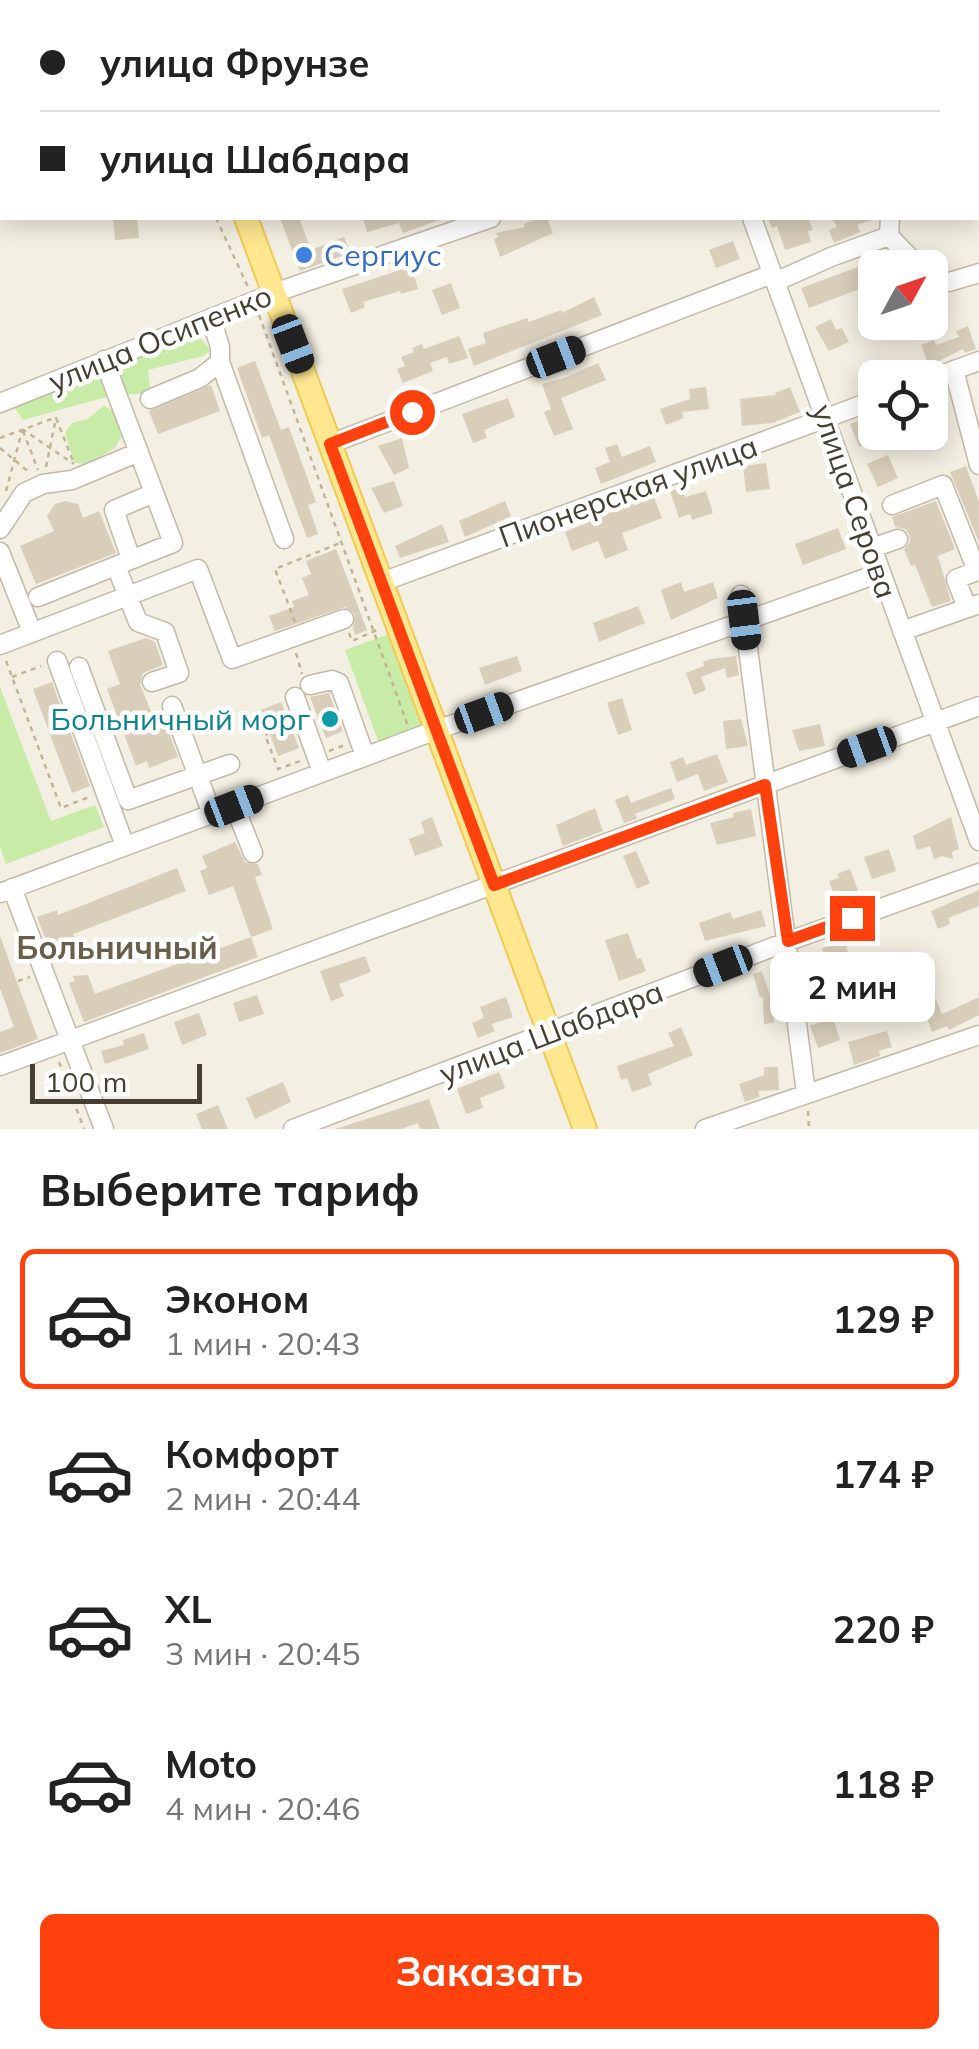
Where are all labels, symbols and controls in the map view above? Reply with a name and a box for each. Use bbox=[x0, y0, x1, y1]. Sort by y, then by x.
text: улица Фрунзе bbox=[100, 39, 370, 87]
text: улица Шабдара bbox=[100, 135, 410, 183]
place label: Сергиус bbox=[324, 236, 442, 274]
marker: Сергиус bbox=[293, 244, 315, 266]
north arrow bbox=[858, 250, 948, 340]
map controls bbox=[858, 250, 948, 450]
street label: улица Осипенко bbox=[43, 276, 277, 400]
car bbox=[268, 311, 318, 377]
car bbox=[523, 332, 589, 382]
button: locate bbox=[858, 360, 948, 450]
route start bbox=[390, 390, 435, 435]
street label: улица Серова bbox=[804, 399, 906, 603]
street label: Пионерская улица bbox=[494, 427, 762, 555]
car bbox=[725, 588, 763, 652]
car bbox=[451, 689, 517, 737]
place label: Больничный морг bbox=[51, 700, 310, 738]
marker: Больничный морг bbox=[319, 708, 341, 730]
car bbox=[834, 723, 900, 771]
car bbox=[201, 781, 267, 831]
route end bbox=[830, 896, 875, 941]
district label: Больничный bbox=[16, 927, 218, 967]
car bbox=[690, 941, 756, 991]
callout: 2 мин bbox=[770, 953, 934, 1023]
text: 2 мин bbox=[808, 967, 897, 1007]
street label: улица Шабдара bbox=[434, 972, 668, 1092]
scale bar bbox=[30, 1059, 202, 1104]
text: 100 m bbox=[45, 1064, 127, 1099]
text: Выберите тариф bbox=[40, 1161, 420, 1217]
icon: car bbox=[45, 1274, 135, 1364]
text: Эконом bbox=[165, 1275, 309, 1323]
text: 129 ₽ bbox=[832, 1295, 934, 1343]
text: 1 мин · 20:43 bbox=[165, 1323, 360, 1363]
icon: car bbox=[45, 1429, 135, 1519]
text: Комфорт bbox=[165, 1430, 339, 1478]
text: 174 ₽ bbox=[832, 1450, 934, 1498]
text: 2 мин · 20:44 bbox=[165, 1478, 360, 1518]
icon: car bbox=[45, 1584, 135, 1674]
text: XL bbox=[165, 1585, 212, 1633]
text: 220 ₽ bbox=[832, 1605, 934, 1653]
text: 3 мин · 20:45 bbox=[165, 1633, 360, 1673]
icon: car bbox=[45, 1739, 135, 1829]
text: Moto bbox=[165, 1740, 257, 1788]
text: 118 ₽ bbox=[832, 1760, 934, 1808]
text: 4 мин · 20:46 bbox=[165, 1788, 360, 1828]
button: Заказать bbox=[40, 1914, 939, 2029]

